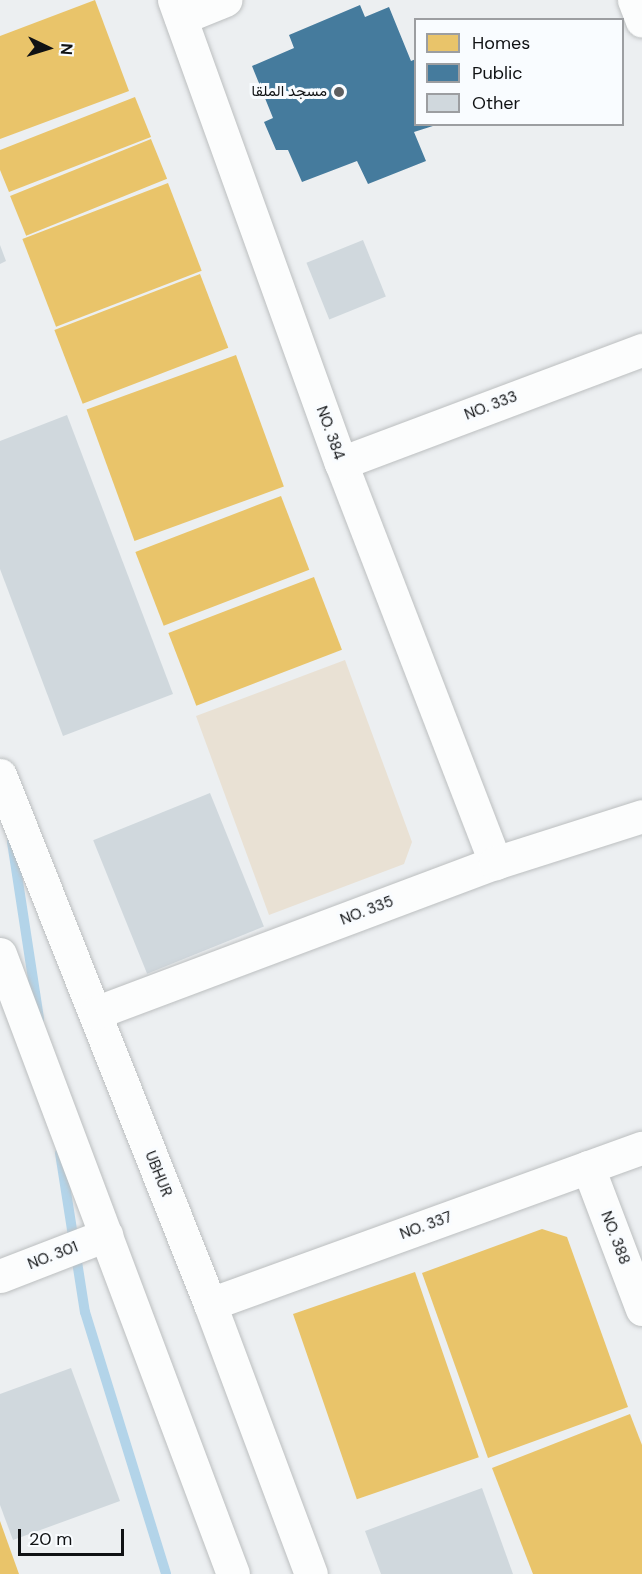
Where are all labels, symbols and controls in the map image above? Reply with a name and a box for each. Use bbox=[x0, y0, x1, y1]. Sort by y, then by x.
north arrow bbox=[18, 18, 78, 78]
legend bbox=[414, 18, 624, 126]
text: Homes bbox=[472, 31, 530, 55]
text: N bbox=[56, 43, 77, 56]
text: Public bbox=[472, 61, 523, 85]
place label: مسجد الملقا bbox=[252, 83, 327, 101]
marker: مسجد الملقا bbox=[332, 85, 346, 99]
text: Other bbox=[472, 91, 520, 115]
street label: NO. 333 bbox=[462, 388, 520, 424]
street label: NO. 384 bbox=[312, 404, 348, 462]
street label: NO. 335 bbox=[338, 893, 396, 929]
street label: UBHUR bbox=[141, 1148, 175, 1200]
street label: NO. 337 bbox=[398, 1208, 454, 1244]
street label: NO. 388 bbox=[597, 1209, 633, 1267]
street label: NO. 301 bbox=[25, 1238, 81, 1274]
scale bar bbox=[21, 1517, 128, 1555]
text: 20 m bbox=[29, 1527, 72, 1551]

